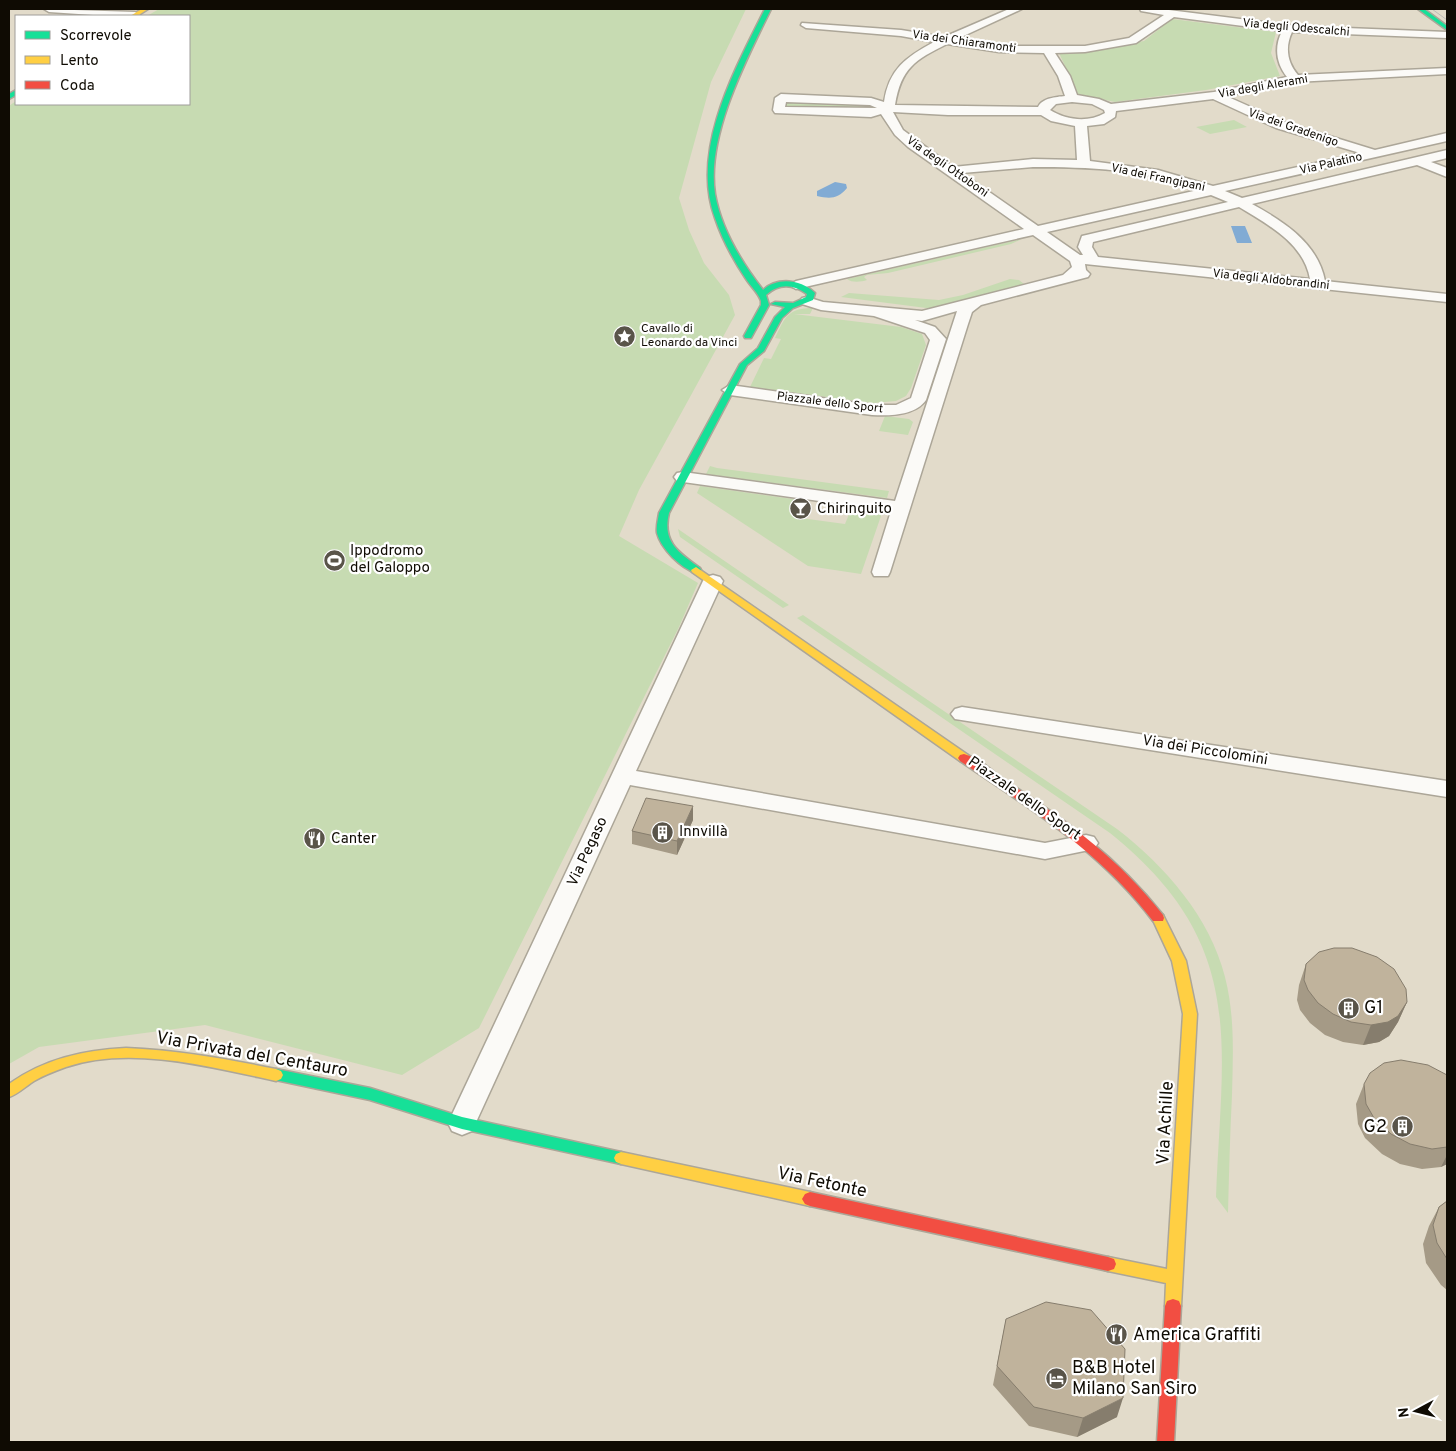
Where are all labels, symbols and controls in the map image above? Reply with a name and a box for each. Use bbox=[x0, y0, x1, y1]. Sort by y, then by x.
legend bbox=[15, 15, 190, 105]
street label: Via degli Odescalchi bbox=[1242, 15, 1350, 41]
text: Scorrevole bbox=[60, 27, 132, 46]
street label: Via dei Chiaramonti bbox=[911, 27, 1017, 57]
text: Lento bbox=[60, 52, 99, 71]
street label: Via degli Alerami bbox=[1217, 71, 1309, 103]
text: Coda bbox=[60, 77, 95, 96]
street label: Via dei Gradenigo bbox=[1246, 105, 1341, 151]
street label: Via degli Ottoboni bbox=[903, 133, 991, 201]
street label: Via Palatino bbox=[1298, 149, 1364, 179]
street label: Via dei Frangipani bbox=[1109, 160, 1207, 196]
street label: Via degli Aldobrandini bbox=[1212, 266, 1330, 294]
place label: Cavallo di Leonardo da Vinci bbox=[641, 321, 737, 351]
place icon: Cavallo di Leonardo da Vinci bbox=[613, 324, 637, 348]
street label: Piazzale dello Sport bbox=[776, 389, 884, 417]
bar icon: Chiringuito bbox=[789, 497, 813, 521]
place label: Chiringuito bbox=[817, 500, 892, 519]
place label: Ippodromo del Galoppo bbox=[350, 542, 430, 578]
sports icon: Ippodromo del Galoppo bbox=[322, 548, 346, 572]
street label: Via dei Piccolomini bbox=[1141, 732, 1269, 770]
street label: Piazzale dello Sport bbox=[964, 753, 1084, 845]
street label: Via Pegaso bbox=[564, 814, 612, 890]
building icon: Innvillà bbox=[651, 820, 675, 844]
place label: Innvillà bbox=[679, 823, 728, 842]
restaurant icon: Canter bbox=[303, 827, 327, 851]
place label: Canter bbox=[331, 830, 377, 849]
building icon: G1 bbox=[1336, 996, 1360, 1020]
place label: G1 bbox=[1364, 997, 1383, 1020]
street label: Via Privata del Centauro bbox=[154, 1027, 350, 1083]
street label: Via Achille bbox=[1152, 1080, 1180, 1166]
building icon: G2 bbox=[1391, 1115, 1415, 1139]
place label: G2 bbox=[1364, 1116, 1387, 1139]
street label: Via Fetonte bbox=[775, 1162, 869, 1204]
restaurant icon: America Graffiti bbox=[1105, 1323, 1129, 1347]
place label: America Graffiti bbox=[1133, 1324, 1261, 1347]
place label: B&B Hotel Milano San Siro bbox=[1072, 1357, 1197, 1401]
hotel icon: B&B Hotel Milano San Siro bbox=[1044, 1366, 1068, 1390]
north arrow bbox=[1391, 1386, 1441, 1436]
text: N bbox=[1396, 1406, 1414, 1418]

